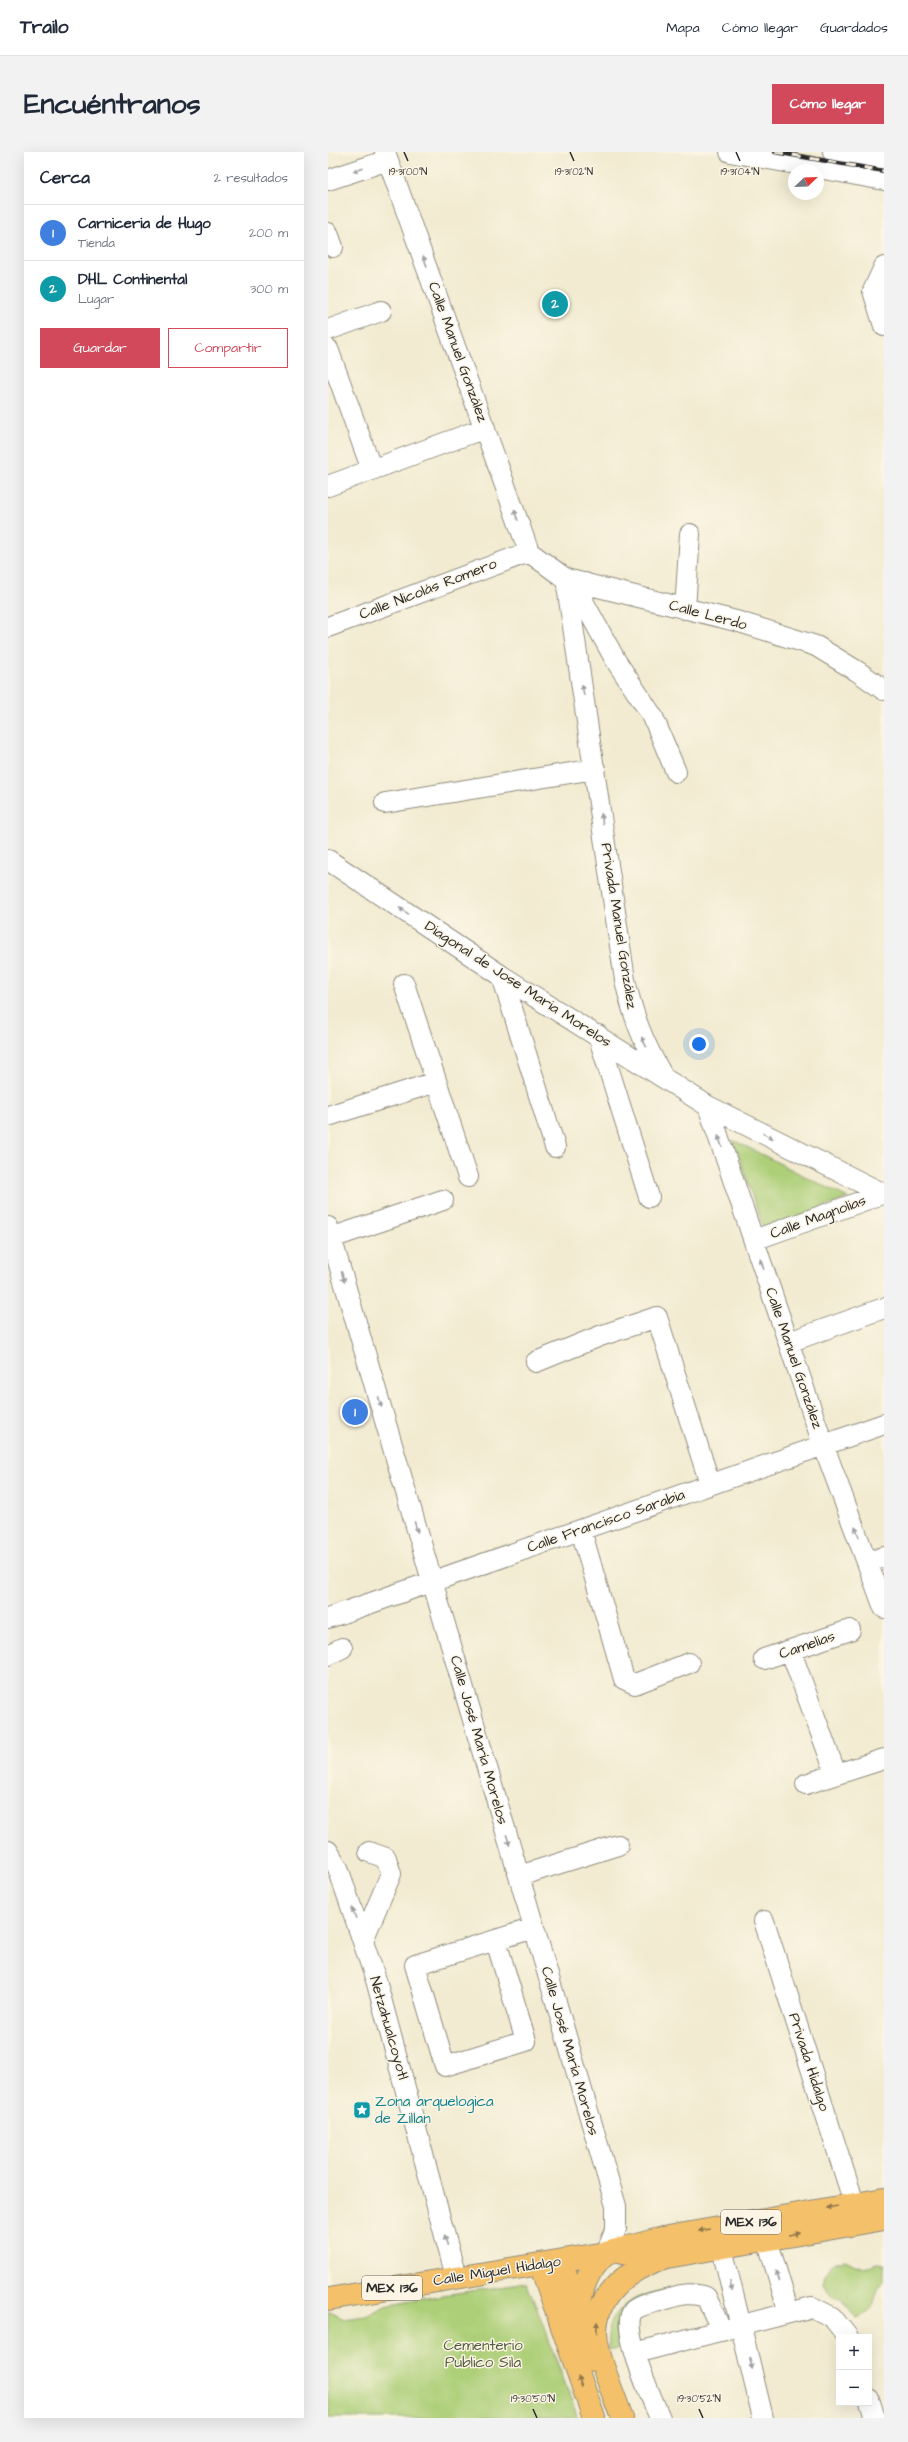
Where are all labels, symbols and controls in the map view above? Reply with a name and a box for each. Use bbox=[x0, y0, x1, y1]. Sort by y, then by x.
text: Trailo bbox=[20, 14, 69, 41]
text: Mapa bbox=[666, 18, 700, 38]
text: Cómo llegar bbox=[722, 18, 798, 38]
text: Guardados bbox=[820, 18, 888, 38]
button: Cómo llegar bbox=[772, 84, 884, 124]
text: Encuéntranos bbox=[24, 85, 200, 124]
north arrow bbox=[788, 164, 824, 200]
text: 19°31'00"N bbox=[389, 165, 427, 179]
text: 19°31'02"N bbox=[555, 165, 593, 179]
text: 19°31'04"N bbox=[721, 165, 759, 179]
text: Cerca bbox=[40, 166, 90, 190]
one-way arrow bbox=[352, 167, 364, 173]
text: 2 resultados bbox=[214, 169, 288, 187]
text: Carniceria de Hugo bbox=[78, 213, 211, 234]
text: 1 bbox=[52, 224, 54, 242]
text: 200 m bbox=[249, 224, 288, 242]
text: Tienda bbox=[78, 234, 115, 252]
one-way arrow bbox=[421, 254, 427, 266]
text: DHL Continental bbox=[78, 269, 187, 290]
street label: Calle Manuel González bbox=[423, 279, 493, 426]
text: 2 bbox=[49, 280, 57, 298]
text: 300 m bbox=[250, 280, 288, 298]
pin: 2 bbox=[542, 289, 568, 319]
text: Lugar bbox=[78, 290, 114, 308]
button: Guardar bbox=[40, 328, 160, 368]
button: Compartir bbox=[168, 328, 288, 368]
one-way arrow bbox=[512, 508, 518, 520]
street label: Calle Nicolás Romero bbox=[356, 553, 500, 625]
street label: Calle Lerdo bbox=[667, 595, 750, 636]
one-way arrow bbox=[580, 684, 586, 696]
one-way arrow bbox=[599, 813, 605, 825]
street label: Privada Manuel González bbox=[596, 841, 643, 1011]
one-way arrow bbox=[399, 907, 410, 915]
street label: Diagonal de Jose Maria Morelos bbox=[420, 916, 616, 1054]
your location bbox=[689, 1034, 709, 1054]
one-way arrow bbox=[641, 1037, 647, 1048]
one-way arrow bbox=[762, 1133, 773, 1140]
one-way arrow bbox=[716, 1135, 722, 1147]
street label: Calle Magnolias bbox=[767, 1190, 870, 1245]
one-way arrow bbox=[759, 1258, 765, 1270]
one-way arrow bbox=[340, 1272, 346, 1284]
street label: Calle Manuel González bbox=[760, 1285, 828, 1432]
one-way arrow bbox=[377, 1396, 383, 1408]
pin: 1 bbox=[342, 1397, 368, 1427]
street label: Calle Francisco Sarabia bbox=[524, 1484, 688, 1558]
one-way arrow bbox=[413, 1521, 419, 1533]
one-way arrow bbox=[853, 1525, 859, 1537]
street label: Camelias bbox=[776, 1626, 838, 1664]
street label: Calle José María Morelos bbox=[445, 1653, 513, 1827]
one-way arrow bbox=[505, 1834, 511, 1846]
one-way arrow bbox=[350, 1906, 356, 1918]
street label: Calle José María Morelos bbox=[536, 1964, 604, 2138]
street label: Netzahualcoyotl bbox=[363, 1974, 414, 2082]
street label: Privada Hidalgo bbox=[782, 2010, 835, 2115]
place label: Zona arquelogica de Zillan bbox=[375, 2091, 494, 2129]
place icon: Zona arquelogica de Zillan bbox=[352, 2100, 372, 2120]
one-way arrow bbox=[826, 2205, 838, 2211]
road number: MEX 136 bbox=[721, 2210, 781, 2234]
one-way arrow bbox=[698, 2228, 710, 2234]
one-way arrow bbox=[789, 2231, 801, 2237]
one-way arrow bbox=[443, 2233, 449, 2246]
street label: Calle Míguel Hidalgo bbox=[432, 2250, 563, 2292]
one-way arrow bbox=[775, 2270, 781, 2282]
road number: MEX 136 bbox=[362, 2276, 422, 2300]
one-way arrow bbox=[729, 2280, 735, 2293]
one-way arrow bbox=[593, 2321, 600, 2333]
map controls bbox=[836, 2334, 872, 2406]
button: + bbox=[836, 2334, 872, 2370]
park label: Cementerio Publico Sila bbox=[443, 2335, 523, 2373]
one-way arrow bbox=[748, 2358, 754, 2370]
button: − bbox=[836, 2370, 872, 2406]
one-way arrow bbox=[577, 2375, 583, 2387]
text: 19°30'50"N bbox=[511, 2392, 555, 2406]
text: 19°30'52"N bbox=[677, 2392, 721, 2406]

